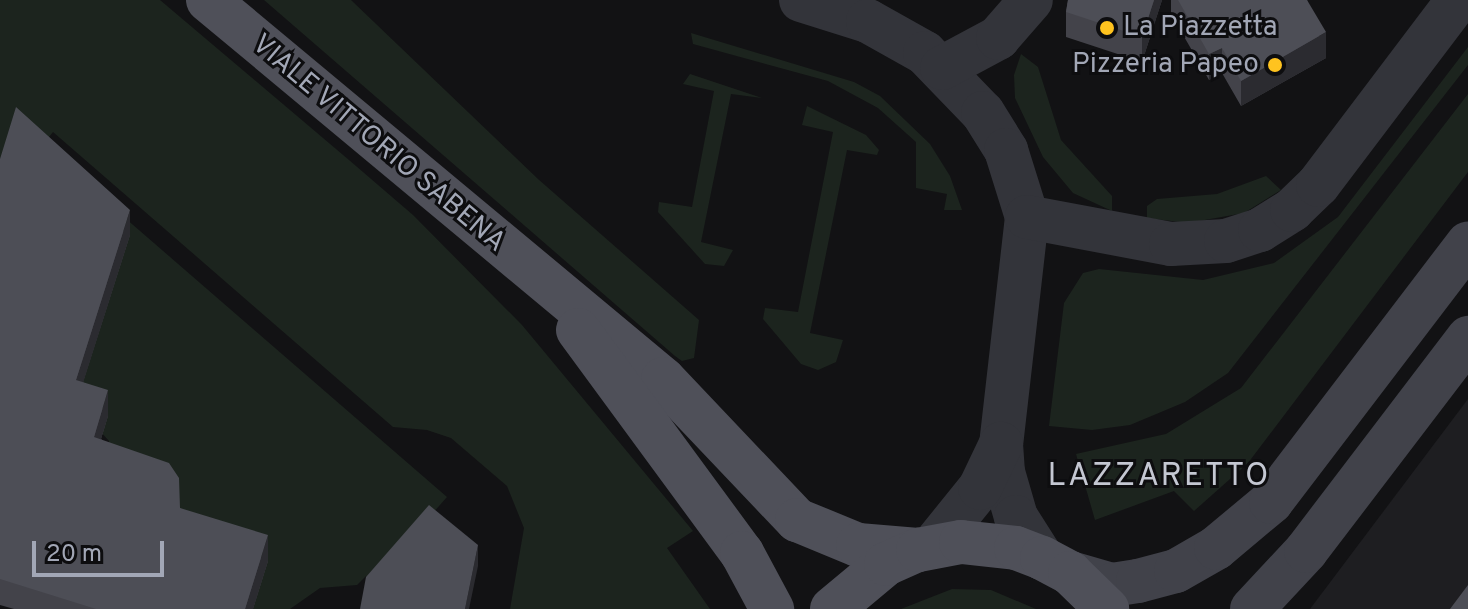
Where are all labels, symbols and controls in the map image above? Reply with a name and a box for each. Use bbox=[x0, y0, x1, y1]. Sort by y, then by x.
place label: La Piazzetta bbox=[1123, 11, 1277, 45]
marker: La Piazzetta bbox=[1098, 19, 1116, 37]
street label: VIALE VITTORIO SABENA bbox=[244, 28, 512, 260]
place label: Pizzeria Papeo bbox=[1072, 48, 1259, 82]
marker: Pizzeria Papeo bbox=[1266, 56, 1284, 74]
district label: LAZZARETTO bbox=[1048, 458, 1270, 496]
scale bar bbox=[36, 525, 168, 575]
text: 20 m bbox=[46, 540, 102, 570]

